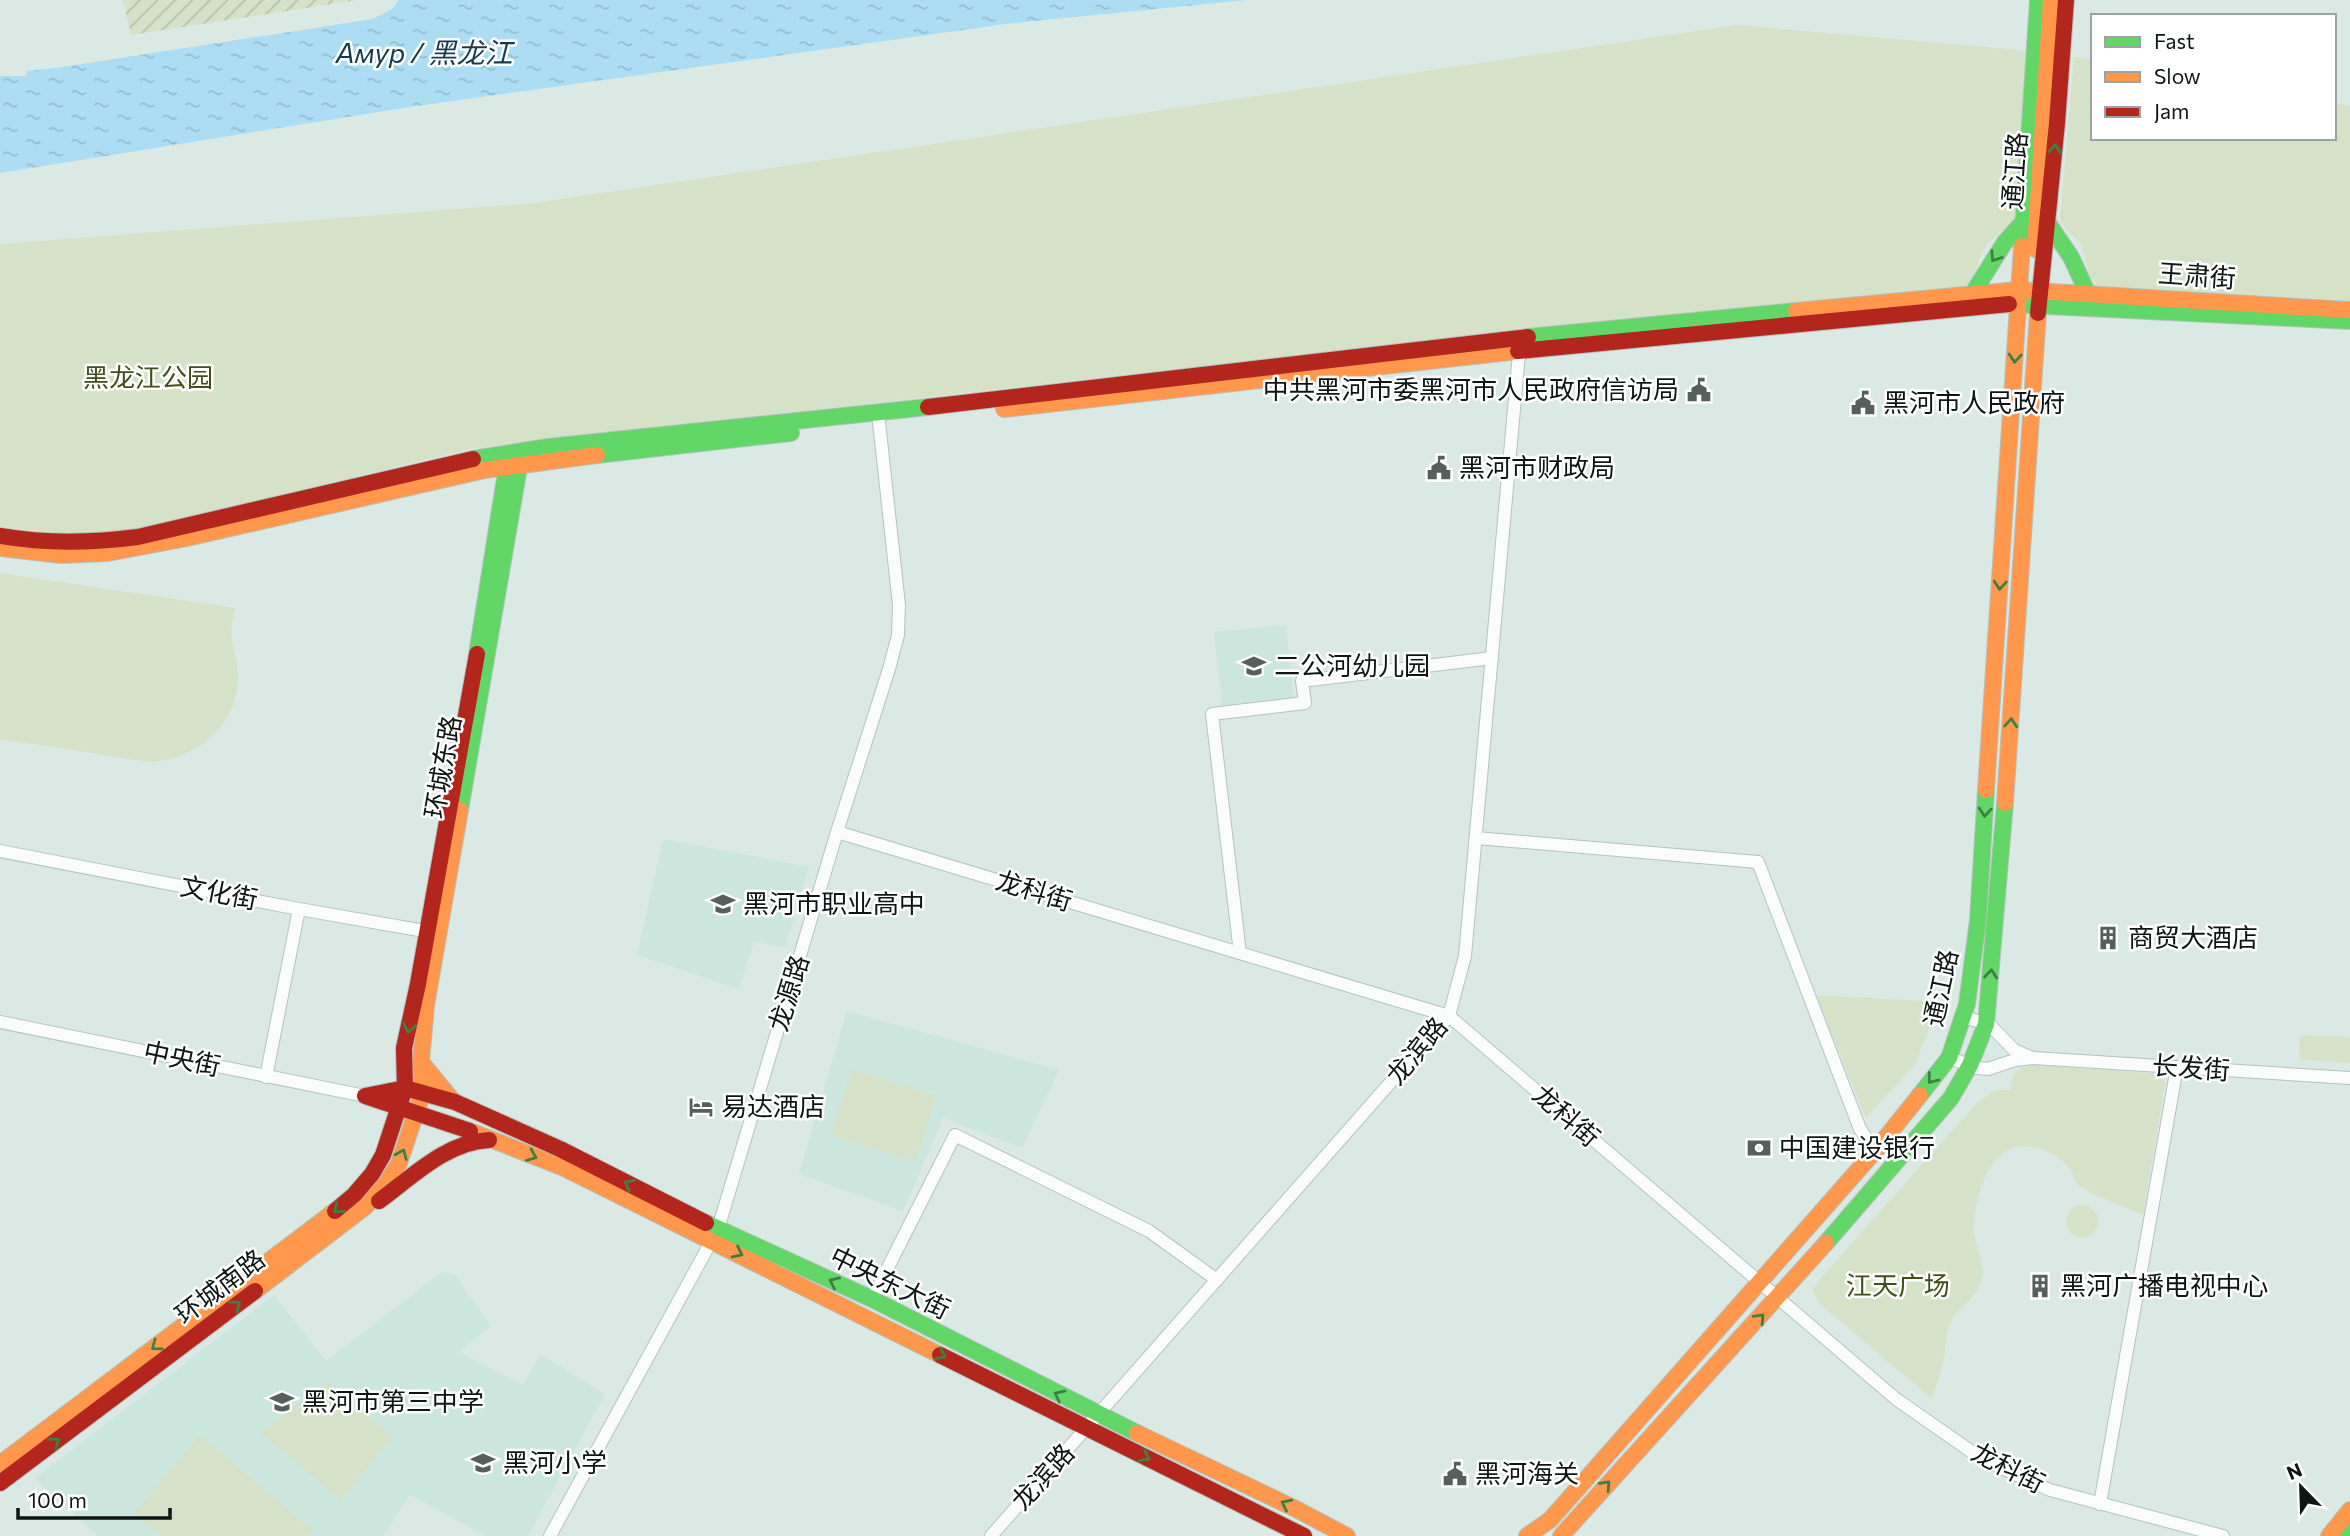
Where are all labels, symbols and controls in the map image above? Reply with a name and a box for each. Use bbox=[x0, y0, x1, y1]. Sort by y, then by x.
legend bbox=[2091, 14, 2336, 140]
text: Fast bbox=[2154, 28, 2195, 53]
water label: Амур / 黑龙江 bbox=[334, 35, 516, 69]
text: Slow bbox=[2154, 63, 2201, 88]
text: Jam bbox=[2154, 98, 2189, 123]
street label: 通江路 bbox=[1995, 131, 2032, 211]
one-way arrow bbox=[2047, 144, 2062, 155]
one-way arrow bbox=[1990, 249, 2003, 262]
street label: 王肃街 bbox=[2157, 256, 2237, 293]
one-way arrow bbox=[2008, 353, 2023, 364]
park label: 黑龙江公园 bbox=[83, 361, 213, 392]
place label: 中共黑河市委黑河市人民政府信访局 bbox=[1263, 373, 1679, 404]
public building icon: 中共黑河市委黑河市人民政府信访局 bbox=[1685, 376, 1713, 404]
place label: 黑河市人民政府 bbox=[1883, 386, 2065, 417]
public building icon: 黑河市人民政府 bbox=[1849, 389, 1877, 417]
place label: 黑河市财政局 bbox=[1459, 451, 1615, 482]
public building icon: 黑河市财政局 bbox=[1425, 454, 1453, 482]
one-way arrow bbox=[1993, 580, 2008, 591]
place label: 二公河幼儿园 bbox=[1274, 649, 1430, 680]
school or university icon: 二公河幼儿园 bbox=[1240, 652, 1268, 680]
street label: 环城东路 bbox=[417, 713, 466, 821]
one-way arrow bbox=[2003, 717, 2018, 728]
one-way arrow bbox=[1978, 807, 1993, 818]
street label: 龙科街 bbox=[993, 863, 1076, 916]
street label: 文化街 bbox=[178, 869, 261, 914]
place label: 黑河市职业高中 bbox=[743, 887, 925, 918]
school or university icon: 黑河市职业高中 bbox=[709, 890, 737, 918]
place label: 商贸大酒店 bbox=[2128, 921, 2258, 952]
building icon: 商贸大酒店 bbox=[2094, 924, 2122, 952]
street label: 通江路 bbox=[1916, 946, 1963, 1029]
street label: 龙源路 bbox=[761, 951, 814, 1034]
one-way arrow bbox=[1984, 968, 1999, 980]
street label: 龙滨路 bbox=[1379, 1010, 1453, 1090]
one-way arrow bbox=[402, 1022, 417, 1034]
street label: 中央街 bbox=[141, 1034, 224, 1081]
street label: 长发街 bbox=[2151, 1048, 2231, 1085]
one-way arrow bbox=[1928, 1072, 1941, 1084]
street label: 龙科街 bbox=[1527, 1078, 1607, 1152]
place label: 易达酒店 bbox=[721, 1090, 825, 1121]
hotel icon: 易达酒店 bbox=[687, 1093, 715, 1121]
place label: 中国建设银行 bbox=[1779, 1131, 1935, 1162]
bank icon: 中国建设银行 bbox=[1745, 1134, 1773, 1162]
one-way arrow bbox=[526, 1147, 538, 1161]
one-way arrow bbox=[394, 1149, 408, 1161]
one-way arrow bbox=[624, 1178, 636, 1192]
one-way arrow bbox=[333, 1201, 346, 1213]
street label: 中央东大街 bbox=[825, 1239, 956, 1324]
street label: 环城南路 bbox=[168, 1242, 270, 1329]
one-way arrow bbox=[731, 1245, 743, 1259]
park label: 江天广场 bbox=[1846, 1269, 1950, 1300]
place label: 黑河广播电视中心 bbox=[2060, 1269, 2268, 1300]
building icon: 黑河广播电视中心 bbox=[2026, 1272, 2054, 1300]
one-way arrow bbox=[829, 1276, 841, 1290]
one-way arrow bbox=[229, 1301, 241, 1314]
one-way arrow bbox=[1752, 1313, 1764, 1326]
one-way arrow bbox=[151, 1338, 164, 1351]
one-way arrow bbox=[934, 1346, 946, 1360]
place label: 黑河市第三中学 bbox=[302, 1385, 484, 1416]
school or university icon: 黑河市第三中学 bbox=[268, 1388, 296, 1416]
one-way arrow bbox=[1054, 1390, 1066, 1404]
street label: 龙科街 bbox=[1967, 1435, 2050, 1498]
street label: 龙滨路 bbox=[1004, 1437, 1080, 1515]
one-way arrow bbox=[47, 1438, 59, 1451]
place label: 黑河小学 bbox=[503, 1446, 607, 1477]
one-way arrow bbox=[1138, 1448, 1150, 1462]
school or university icon: 黑河小学 bbox=[469, 1449, 497, 1477]
north arrow bbox=[2266, 1452, 2336, 1522]
place label: 黑河海关 bbox=[1475, 1457, 1579, 1488]
text: N bbox=[2283, 1458, 2305, 1484]
public building icon: 黑河海关 bbox=[1441, 1460, 1469, 1488]
scale bar bbox=[18, 1476, 170, 1520]
one-way arrow bbox=[1598, 1480, 1611, 1493]
text: 100 m bbox=[28, 1487, 87, 1512]
one-way arrow bbox=[1281, 1499, 1293, 1513]

